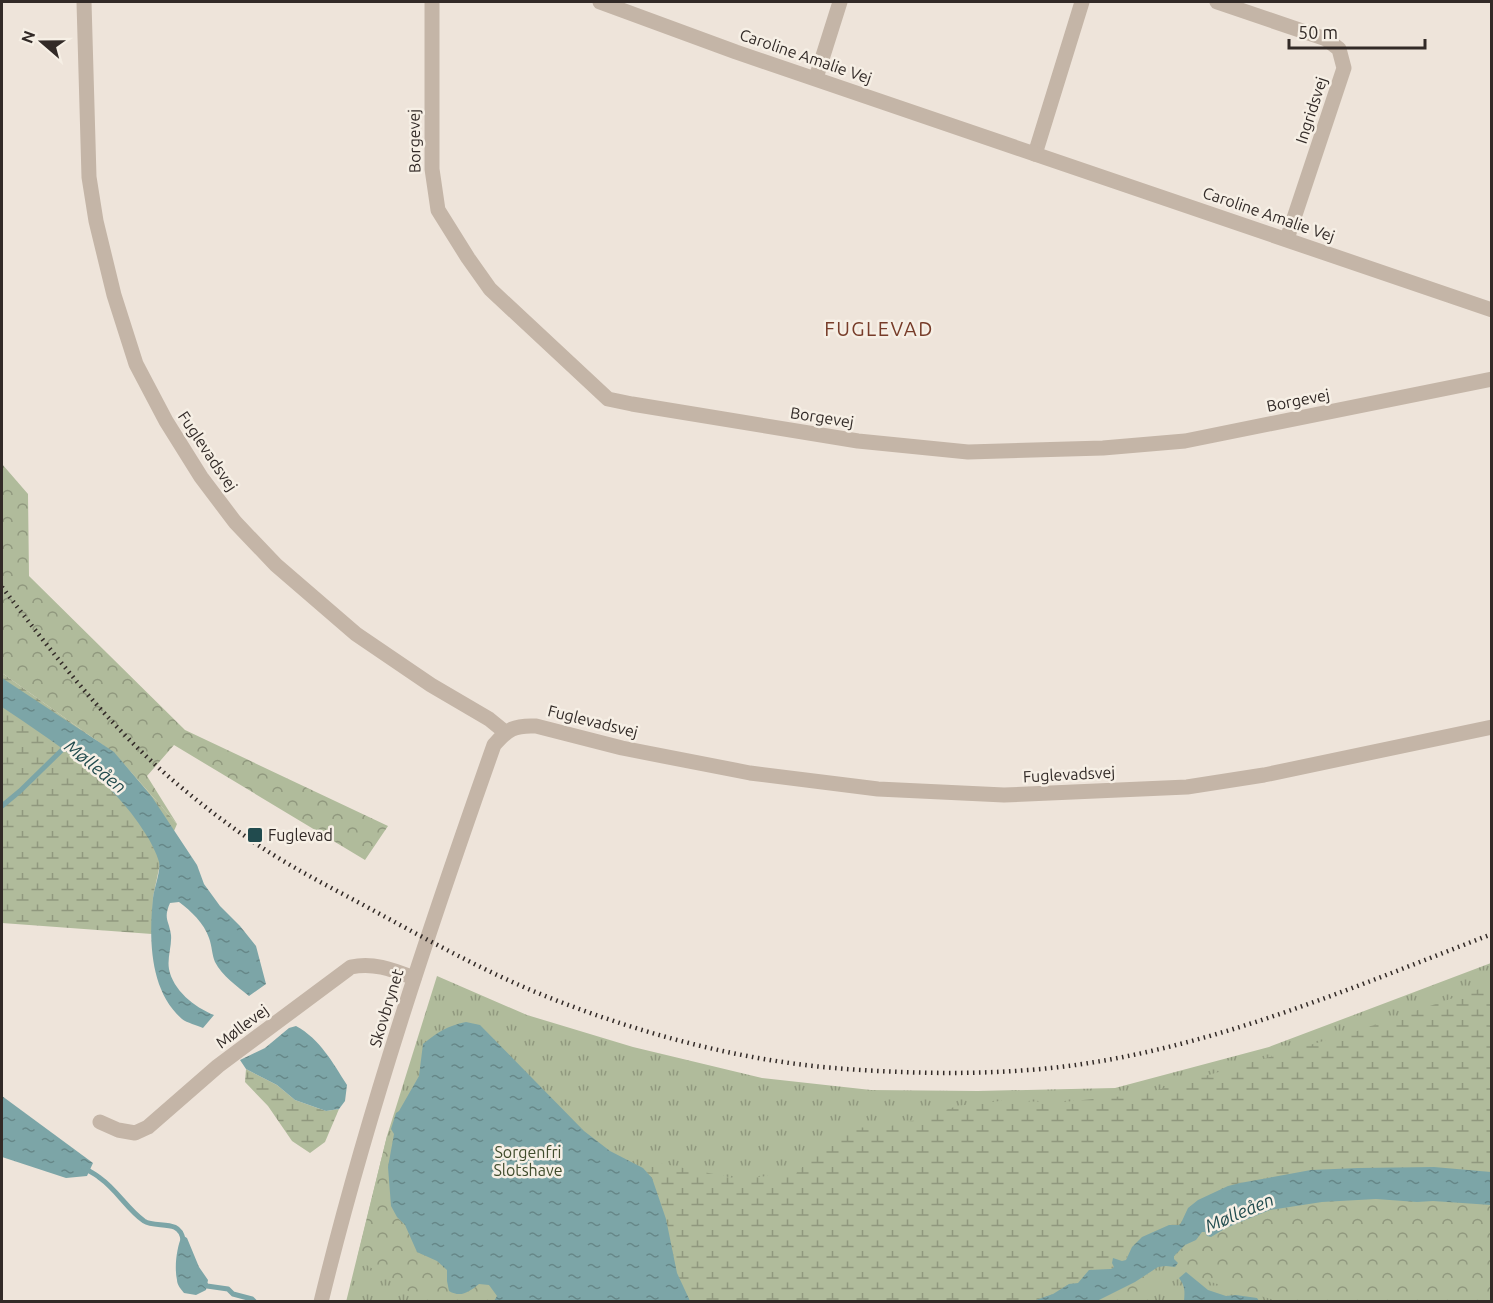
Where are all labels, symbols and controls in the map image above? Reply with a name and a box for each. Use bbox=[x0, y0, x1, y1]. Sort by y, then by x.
north arrow bbox=[12, 12, 72, 72]
scale bar bbox=[1289, 12, 1426, 50]
text: 50 m bbox=[1298, 22, 1338, 42]
street label: Caroline Amalie Vej bbox=[738, 25, 874, 87]
text: N bbox=[17, 28, 38, 46]
street label: Ingridsvej bbox=[1292, 74, 1330, 146]
street label: Borgevej bbox=[404, 109, 424, 173]
street label: Caroline Amalie Vej bbox=[1201, 183, 1337, 245]
district label: FUGLEVAD bbox=[824, 317, 934, 340]
street label: Borgevej bbox=[1265, 385, 1331, 415]
street label: Borgevej bbox=[789, 403, 855, 431]
street label: Fuglevadsvej bbox=[175, 408, 241, 494]
street label: Fuglevadsvej bbox=[546, 701, 640, 741]
water label: Mølleåen bbox=[61, 735, 131, 797]
street label: Fuglevadsvej bbox=[1022, 763, 1116, 785]
marker: Fuglevad bbox=[246, 826, 264, 844]
place label: Fuglevad bbox=[268, 826, 333, 844]
street label: Skovbrynet bbox=[366, 966, 407, 1049]
street label: Møllevej bbox=[212, 1000, 272, 1052]
park label: Sorgenfri Slotshave bbox=[493, 1143, 563, 1179]
water label: Mølleåen bbox=[1202, 1189, 1276, 1235]

